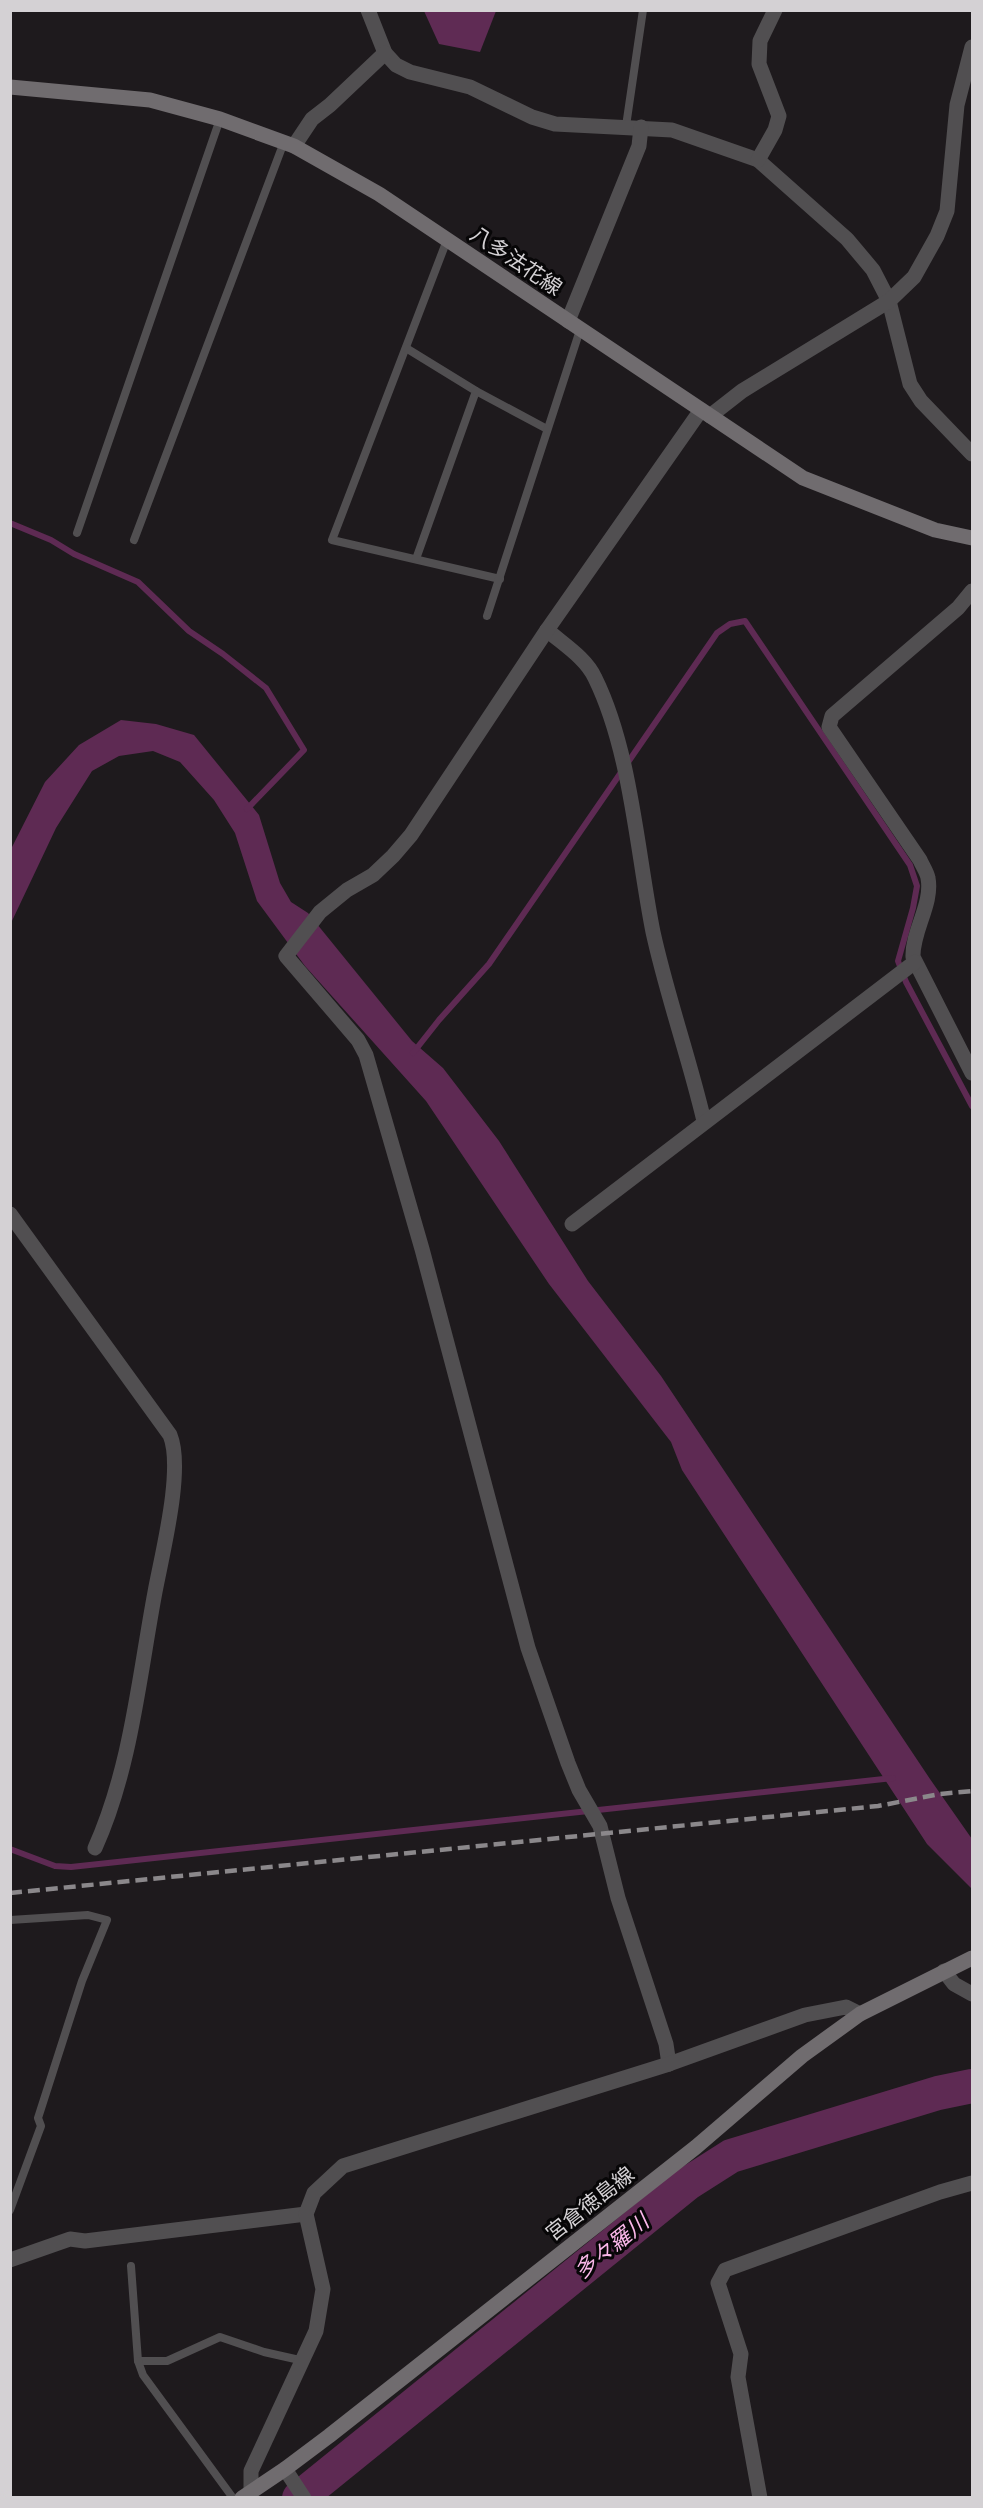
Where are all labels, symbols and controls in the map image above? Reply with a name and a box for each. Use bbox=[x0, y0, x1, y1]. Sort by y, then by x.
street label: 八多法花線 bbox=[466, 221, 567, 300]
street label: 宮倉徳島線 bbox=[541, 2161, 639, 2246]
water label: 多々羅川 bbox=[569, 2207, 656, 2285]

